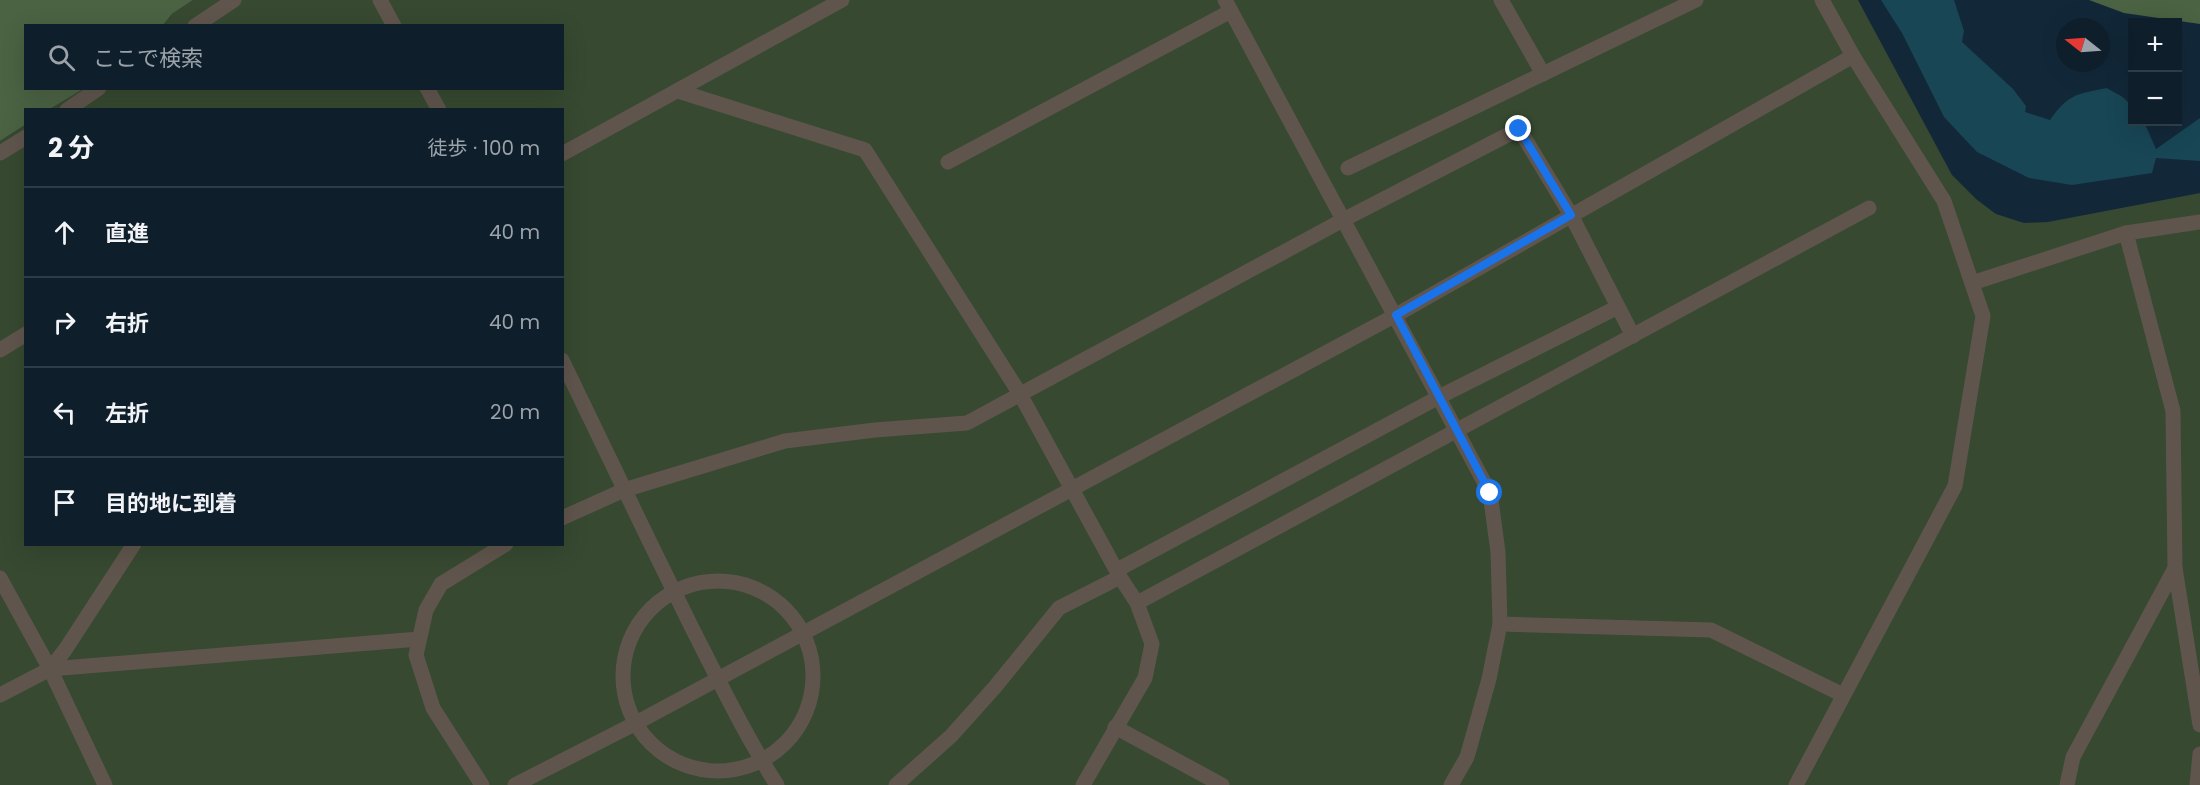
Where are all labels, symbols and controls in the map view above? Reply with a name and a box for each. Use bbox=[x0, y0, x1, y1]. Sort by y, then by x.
north arrow bbox=[2056, 18, 2110, 72]
map controls bbox=[2128, 18, 2182, 126]
button: + bbox=[2128, 18, 2182, 72]
search box bbox=[24, 24, 564, 90]
icon: search bbox=[45, 41, 78, 74]
text: ここで検索 bbox=[93, 43, 203, 74]
button: − bbox=[2128, 72, 2182, 126]
route end bbox=[1505, 115, 1531, 141]
text: 2 分 bbox=[48, 130, 94, 166]
text: 徒歩 · 100 m bbox=[428, 134, 540, 162]
icon: ahead bbox=[48, 216, 81, 249]
text: 直進 bbox=[105, 218, 149, 249]
text: 40 m bbox=[489, 218, 540, 246]
icon: right bbox=[48, 306, 81, 339]
text: 右折 bbox=[105, 308, 149, 339]
text: 40 m bbox=[489, 308, 540, 336]
icon: left bbox=[48, 396, 81, 429]
text: 左折 bbox=[105, 398, 149, 429]
text: 20 m bbox=[490, 398, 540, 426]
route start bbox=[1476, 479, 1502, 505]
icon: arrive bbox=[48, 486, 81, 519]
text: 目的地に到着 bbox=[105, 488, 237, 519]

